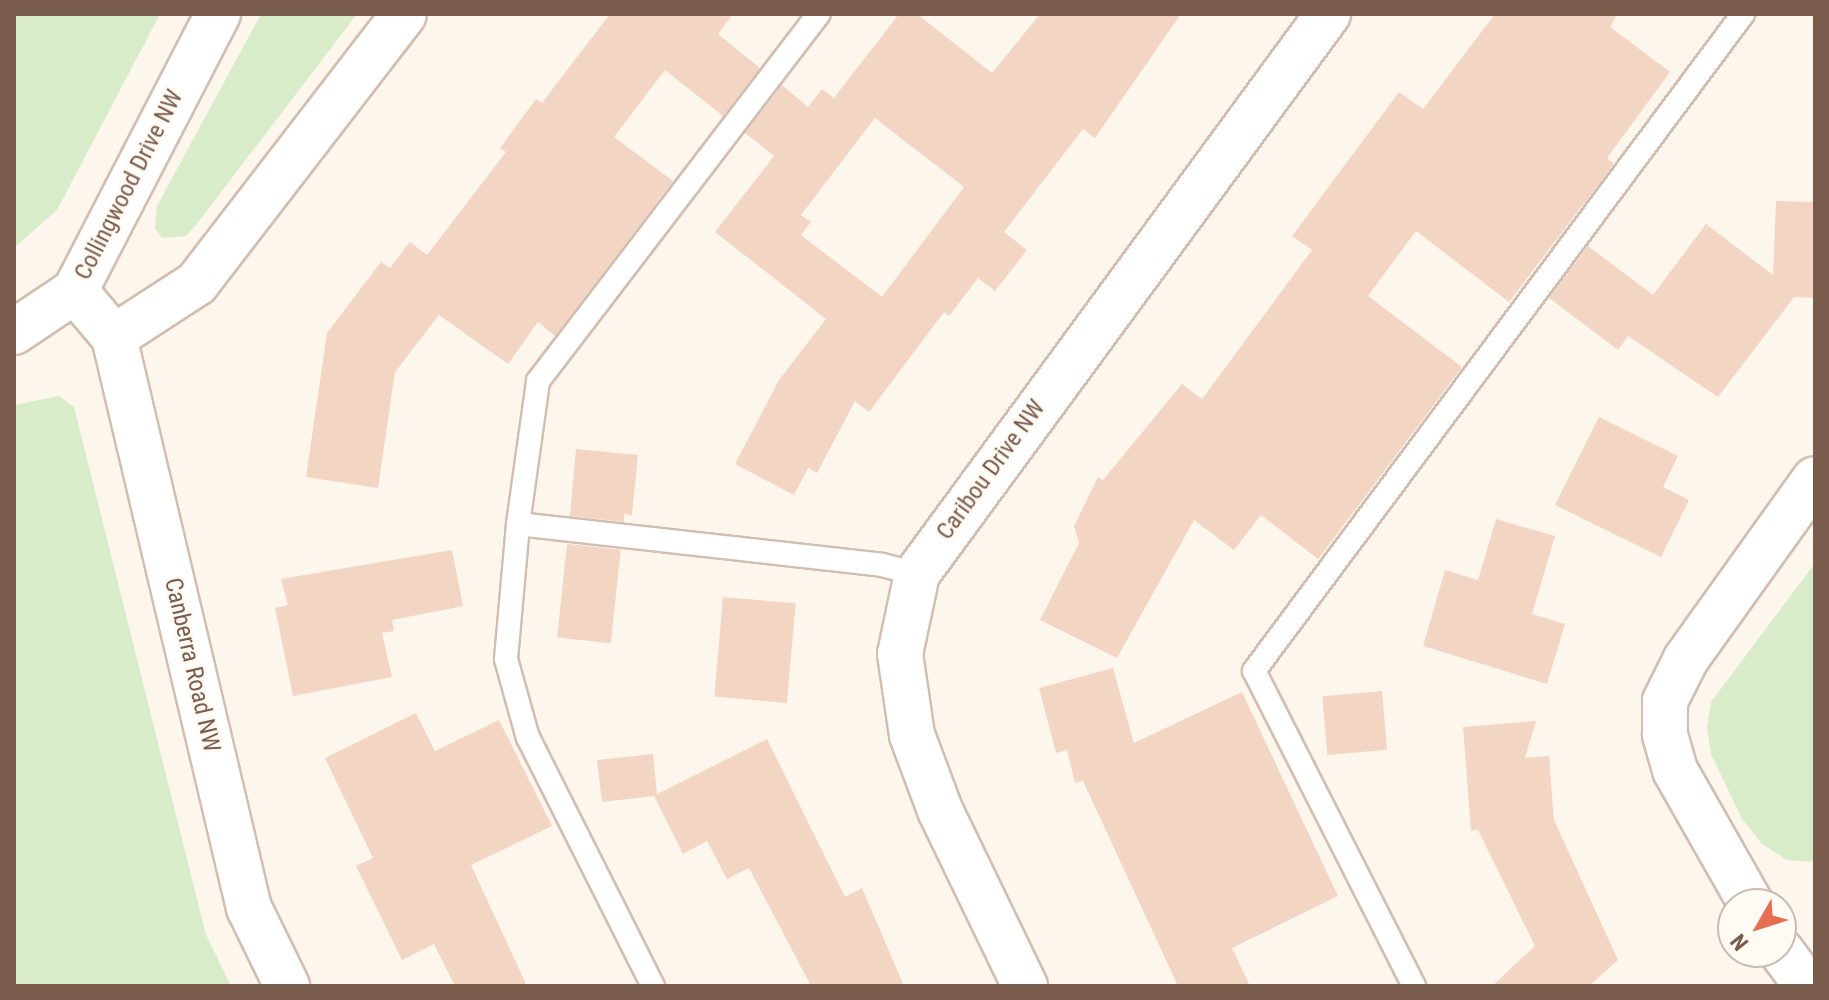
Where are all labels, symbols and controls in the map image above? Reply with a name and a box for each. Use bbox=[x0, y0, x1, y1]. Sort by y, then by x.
street label: Collingwood Drive NW bbox=[69, 85, 189, 285]
street label: Caribou Drive NW bbox=[931, 395, 1051, 545]
street label: Canberra Road NW bbox=[158, 575, 226, 755]
north arrow bbox=[1717, 888, 1797, 968]
text: N bbox=[1726, 929, 1753, 955]

